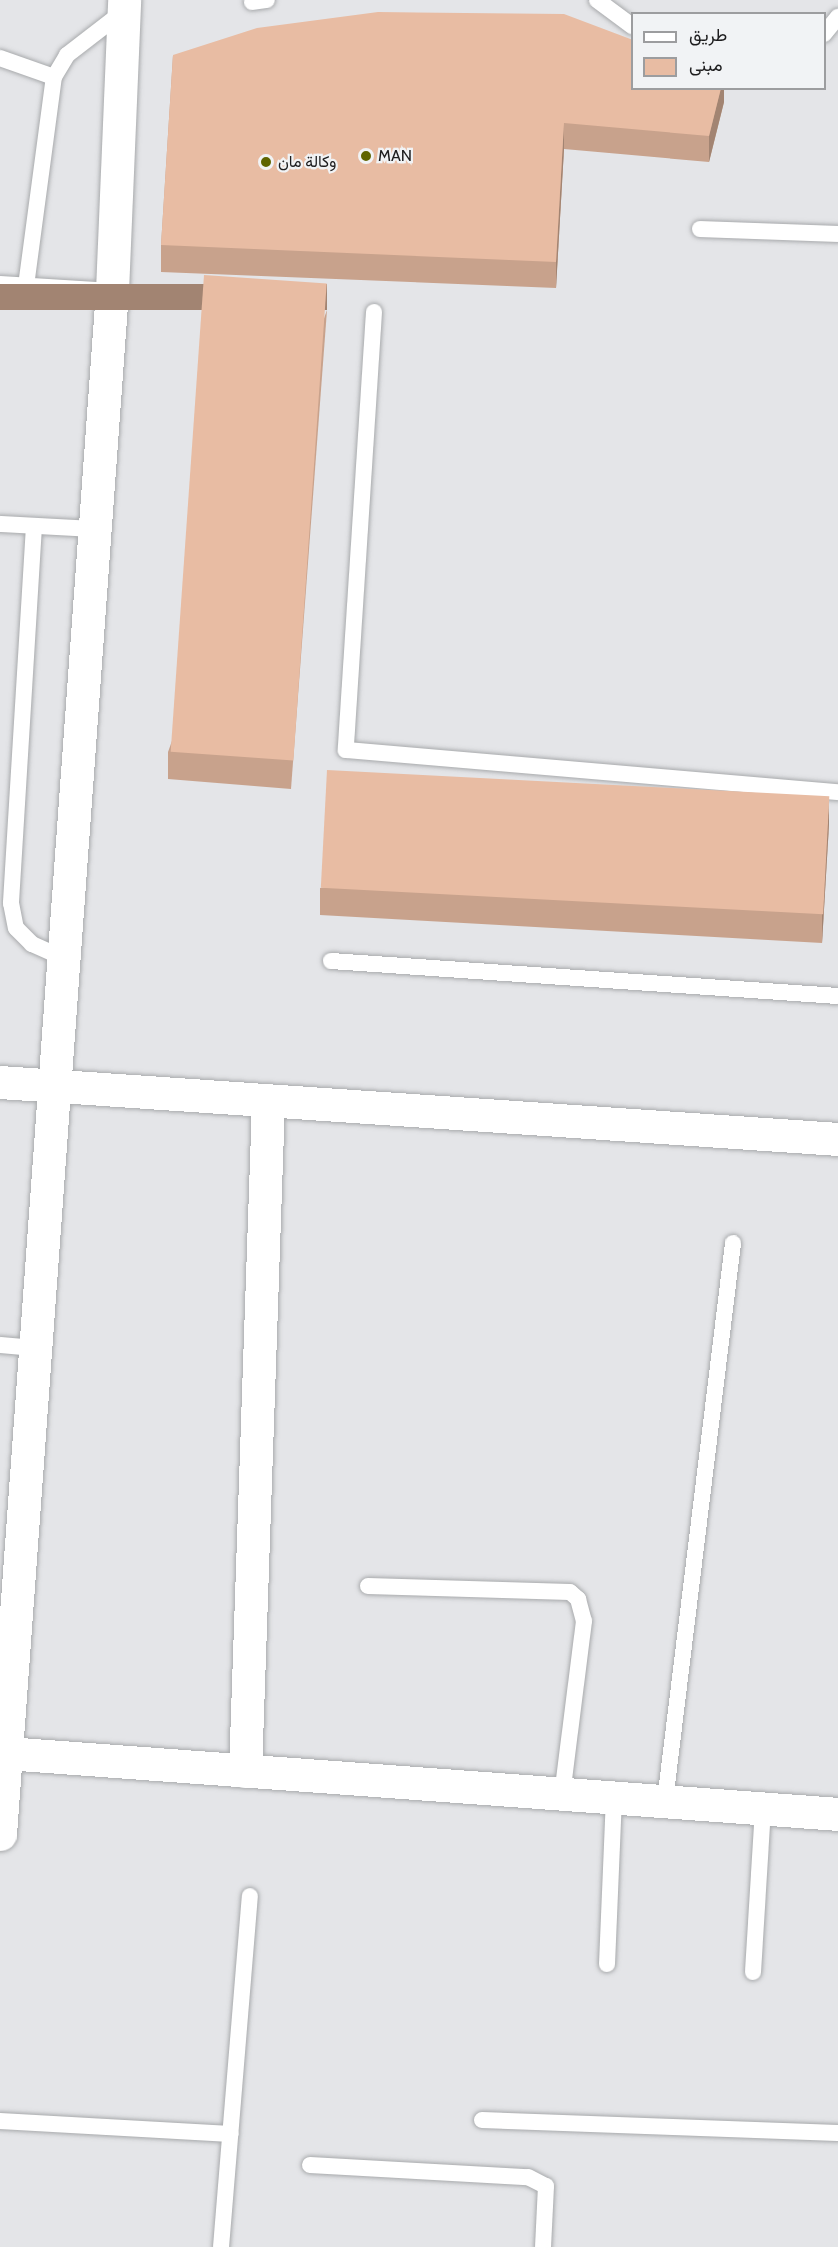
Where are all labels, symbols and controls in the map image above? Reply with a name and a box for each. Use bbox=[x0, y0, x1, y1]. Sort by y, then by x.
legend bbox=[631, 12, 826, 90]
text: طريق bbox=[689, 24, 727, 46]
text: مبنى bbox=[689, 54, 723, 76]
place label: MAN bbox=[378, 146, 412, 166]
marker: MAN bbox=[359, 149, 373, 163]
place label: وكالة مان bbox=[278, 152, 336, 172]
marker: وكالة مان bbox=[259, 155, 273, 169]

